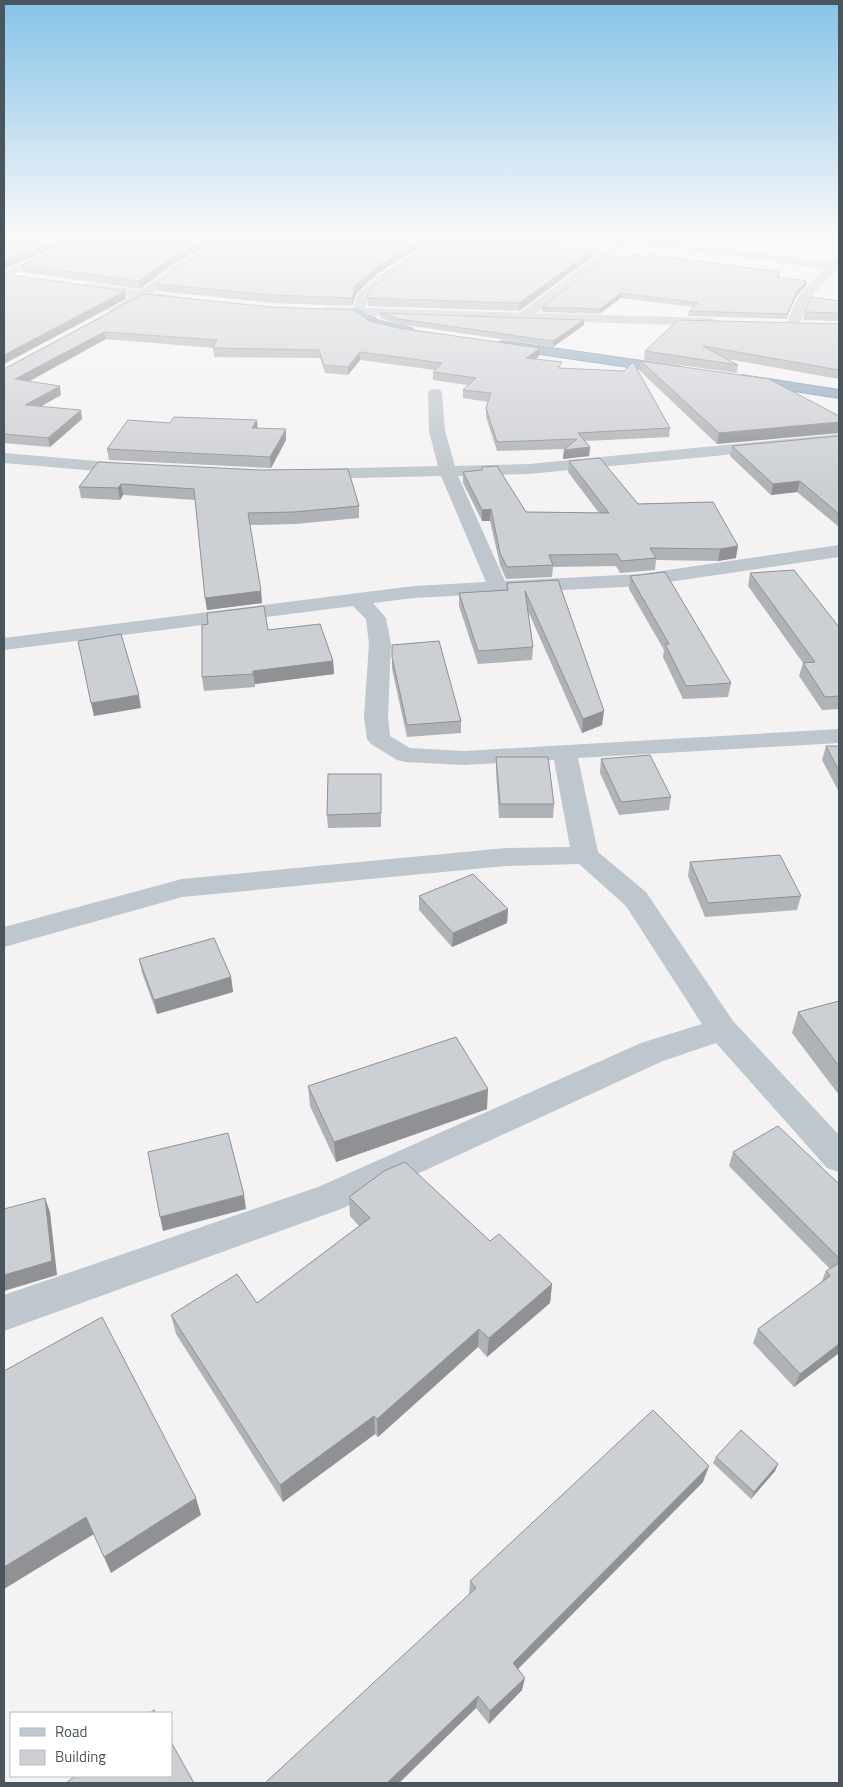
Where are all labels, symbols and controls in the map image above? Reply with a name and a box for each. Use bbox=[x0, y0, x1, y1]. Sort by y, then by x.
legend bbox=[10, 1712, 172, 1777]
text: Road bbox=[55, 1720, 87, 1743]
text: Building bbox=[55, 1745, 106, 1768]

